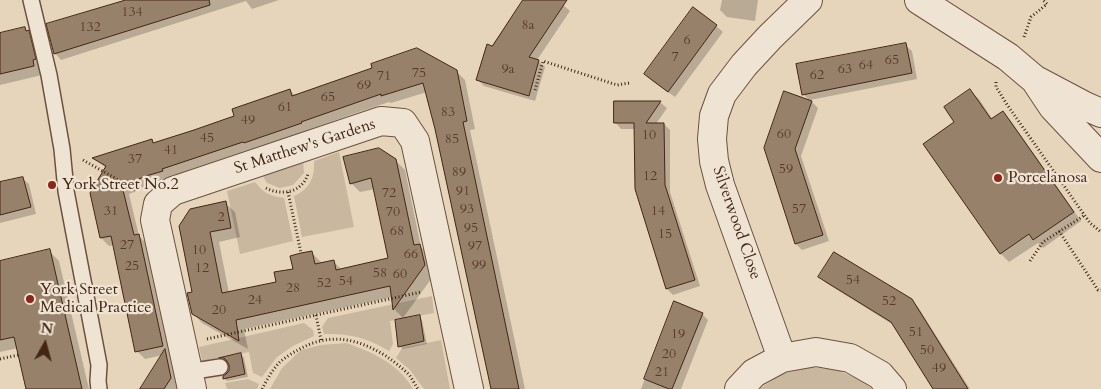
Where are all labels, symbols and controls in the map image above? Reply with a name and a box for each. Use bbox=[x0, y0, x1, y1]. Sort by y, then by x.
house number: 134 bbox=[121, 5, 143, 21]
house number: 8a bbox=[521, 18, 535, 34]
house number: 132 bbox=[79, 20, 101, 36]
house number: 6 bbox=[683, 33, 691, 49]
house number: 7 bbox=[671, 50, 679, 66]
house number: 65 bbox=[885, 53, 899, 69]
house number: 64 bbox=[859, 58, 873, 74]
house number: 9a bbox=[501, 62, 515, 78]
house number: 63 bbox=[838, 62, 852, 78]
house number: 75 bbox=[412, 66, 426, 82]
house number: 62 bbox=[810, 68, 824, 84]
house number: 71 bbox=[377, 69, 391, 85]
house number: 69 bbox=[357, 78, 371, 94]
house number: 65 bbox=[321, 90, 335, 106]
house number: 61 bbox=[278, 100, 292, 116]
house number: 83 bbox=[441, 105, 455, 121]
house number: 49 bbox=[241, 113, 255, 129]
street label: St Matthew's Gardens bbox=[232, 115, 378, 179]
house number: 60 bbox=[777, 127, 791, 143]
house number: 10 bbox=[642, 128, 656, 144]
house number: 45 bbox=[200, 131, 214, 147]
house number: 85 bbox=[445, 132, 459, 148]
house number: 41 bbox=[164, 143, 178, 159]
house number: 37 bbox=[128, 152, 142, 168]
house number: 59 bbox=[779, 162, 793, 178]
street label: Silverwood Close bbox=[708, 164, 764, 282]
house number: 89 bbox=[452, 165, 466, 181]
place label: Porcelanosa bbox=[1008, 168, 1088, 188]
house number: 12 bbox=[643, 169, 657, 185]
marker: Porcelanosa bbox=[992, 172, 1004, 184]
place label: York Street No.2 bbox=[62, 175, 179, 195]
marker: York Street No.2 bbox=[46, 179, 58, 191]
house number: 91 bbox=[456, 184, 470, 200]
house number: 72 bbox=[382, 186, 396, 202]
house number: 93 bbox=[460, 202, 474, 218]
house number: 57 bbox=[792, 202, 806, 218]
house number: 31 bbox=[104, 204, 118, 220]
house number: 14 bbox=[651, 204, 665, 220]
house number: 70 bbox=[386, 205, 400, 221]
house number: 2 bbox=[217, 210, 225, 226]
house number: 95 bbox=[464, 221, 478, 237]
house number: 68 bbox=[390, 224, 404, 240]
house number: 15 bbox=[658, 227, 672, 243]
house number: 27 bbox=[120, 238, 134, 254]
house number: 97 bbox=[468, 239, 482, 255]
house number: 10 bbox=[192, 243, 206, 259]
house number: 66 bbox=[404, 247, 418, 263]
house number: 99 bbox=[472, 258, 486, 274]
house number: 25 bbox=[125, 259, 139, 275]
house number: 12 bbox=[195, 261, 209, 277]
house number: 58 bbox=[373, 266, 387, 282]
house number: 60 bbox=[393, 267, 407, 283]
house number: 54 bbox=[846, 273, 860, 289]
house number: 54 bbox=[339, 274, 353, 290]
house number: 52 bbox=[317, 276, 331, 292]
place label: York Street Medical Practice bbox=[40, 280, 152, 318]
house number: 28 bbox=[286, 281, 300, 297]
marker: York Street Medical Practice bbox=[24, 293, 36, 305]
house number: 24 bbox=[248, 293, 262, 309]
house number: 52 bbox=[882, 294, 896, 310]
house number: 20 bbox=[212, 303, 226, 319]
text: N bbox=[40, 318, 54, 339]
north arrow bbox=[20, 319, 70, 369]
house number: 51 bbox=[909, 325, 923, 341]
house number: 19 bbox=[671, 327, 685, 343]
house number: 50 bbox=[920, 343, 934, 359]
house number: 20 bbox=[662, 347, 676, 363]
house number: 49 bbox=[932, 361, 946, 377]
house number: 21 bbox=[655, 365, 669, 381]

